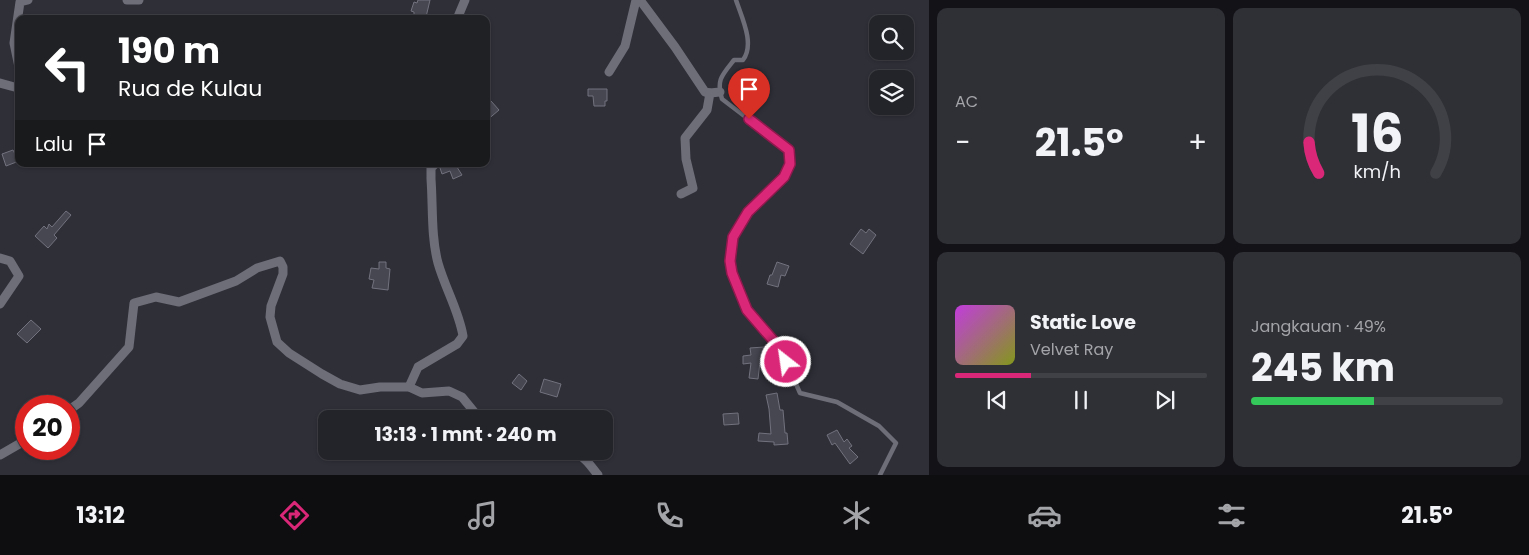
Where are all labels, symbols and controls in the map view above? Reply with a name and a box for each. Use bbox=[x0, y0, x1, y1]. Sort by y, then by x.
map controls bbox=[869, 15, 914, 115]
button: search bbox=[869, 15, 914, 60]
text: 190 m bbox=[118, 26, 220, 75]
icon: left bbox=[35, 35, 100, 100]
pin bbox=[728, 68, 770, 119]
button: layers bbox=[869, 70, 914, 115]
text: Rua de Kulau bbox=[118, 73, 262, 104]
icon: arrive bbox=[735, 75, 763, 103]
text: AC bbox=[955, 90, 978, 113]
text: 16 bbox=[1351, 97, 1403, 170]
text: 21.5° bbox=[1035, 116, 1124, 169]
text: − bbox=[955, 123, 970, 162]
text: + bbox=[1188, 123, 1207, 162]
icon: arrive bbox=[83, 130, 111, 158]
text: Lalu bbox=[35, 131, 73, 158]
text: km/h bbox=[1353, 159, 1401, 184]
text: Static Love bbox=[1030, 309, 1136, 336]
text: Jangkauan · 49% bbox=[1251, 315, 1386, 338]
position arrow bbox=[759, 335, 811, 387]
text: Velvet Ray bbox=[1030, 338, 1113, 361]
text: 245 km bbox=[1251, 341, 1395, 394]
icon: previous bbox=[983, 386, 1011, 414]
icon: pause bbox=[1067, 386, 1095, 414]
icon: next bbox=[1151, 386, 1179, 414]
speed limit sign: 20 bbox=[15, 395, 80, 460]
text: 13:13 · 1 mnt · 240 m bbox=[374, 421, 557, 448]
icon: directions bbox=[277, 498, 312, 533]
icon: music bbox=[465, 498, 500, 533]
icon: phone bbox=[652, 498, 687, 533]
icon: climate bbox=[839, 498, 874, 533]
icon: car bbox=[1027, 498, 1062, 533]
icon: filters bbox=[1214, 498, 1249, 533]
text: 13:12 bbox=[76, 500, 125, 531]
text: 21.5° bbox=[1401, 500, 1453, 531]

